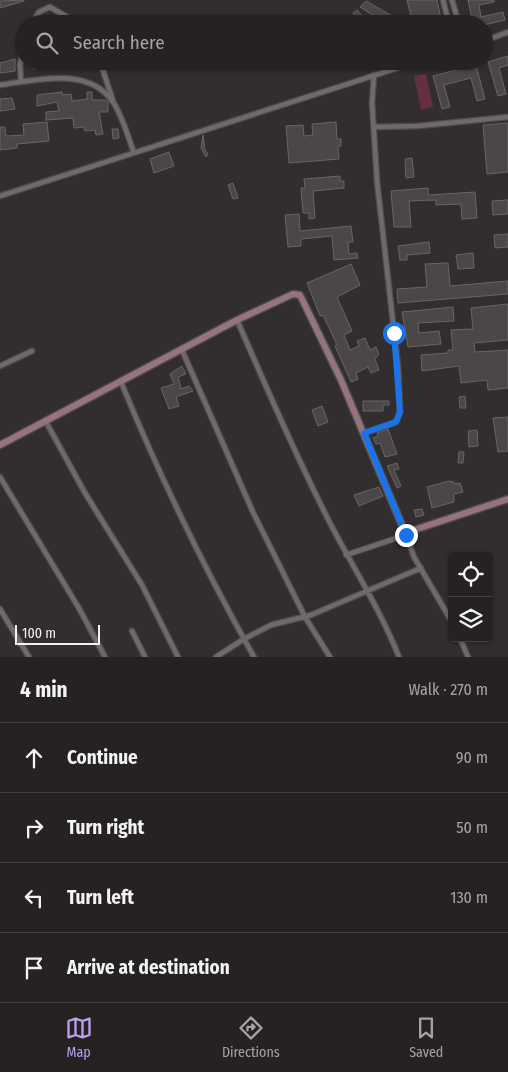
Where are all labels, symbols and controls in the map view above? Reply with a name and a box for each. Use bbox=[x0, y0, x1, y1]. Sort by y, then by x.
search box bbox=[15, 15, 493, 70]
icon: search bbox=[33, 29, 61, 57]
text: Search here bbox=[73, 31, 165, 54]
route start bbox=[383, 322, 406, 345]
route end bbox=[395, 524, 418, 547]
map controls bbox=[448, 552, 493, 642]
button: locate bbox=[448, 552, 493, 597]
button: layers bbox=[448, 597, 493, 642]
scale bar bbox=[15, 622, 100, 645]
text: 100 m bbox=[22, 625, 56, 642]
text: 4 min bbox=[20, 677, 68, 703]
text: Walk · 270 m bbox=[409, 680, 488, 699]
icon: ahead bbox=[20, 744, 48, 772]
text: Continue bbox=[67, 746, 138, 769]
text: 90 m bbox=[456, 748, 488, 767]
icon: right bbox=[20, 814, 48, 842]
text: Turn right bbox=[67, 816, 144, 839]
text: 50 m bbox=[456, 818, 488, 837]
icon: left bbox=[20, 884, 48, 912]
text: Turn left bbox=[67, 886, 134, 909]
text: 130 m bbox=[450, 888, 488, 907]
icon: arrive bbox=[20, 954, 48, 982]
text: Arrive at destination bbox=[67, 956, 230, 979]
tab: Map bbox=[65, 1014, 93, 1061]
tab: Directions bbox=[222, 1014, 280, 1061]
tab: Saved bbox=[409, 1014, 443, 1061]

